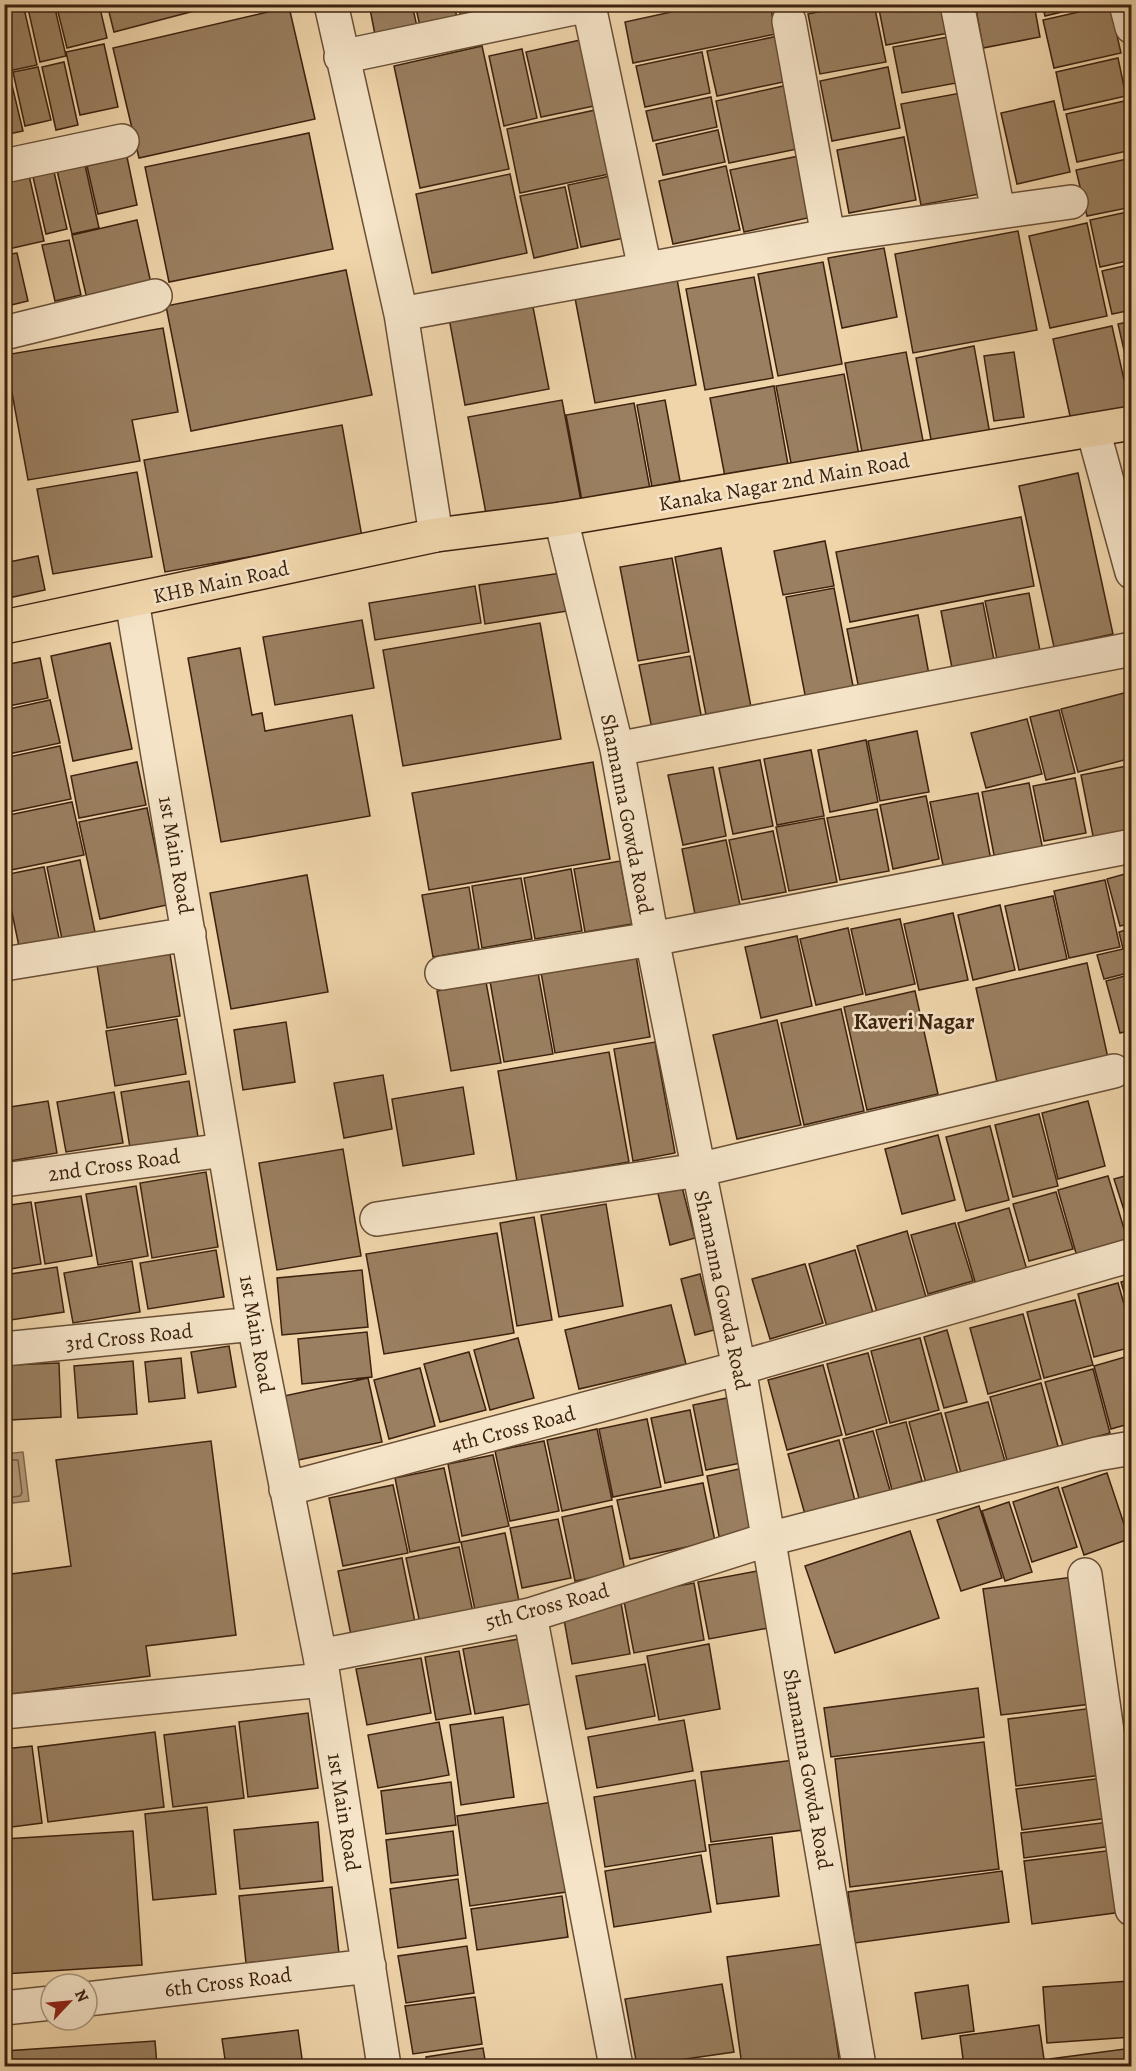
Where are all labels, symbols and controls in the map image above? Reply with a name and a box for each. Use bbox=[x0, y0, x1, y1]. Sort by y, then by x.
street label: Kanaka Nagar 2nd Main Road bbox=[656, 446, 912, 518]
street label: KHB Main Road bbox=[150, 554, 292, 610]
street label: Shamanna Gowda Road bbox=[594, 712, 660, 917]
street label: 1st Main Road bbox=[152, 794, 200, 917]
district label: Kaveri Nagar bbox=[854, 1007, 974, 1037]
street label: 2nd Cross Road bbox=[46, 1142, 182, 1188]
street label: Shamanna Gowda Road bbox=[687, 1188, 757, 1393]
street label: 1st Main Road bbox=[233, 1273, 281, 1396]
street label: 3rd Cross Road bbox=[64, 1316, 195, 1358]
street label: 4th Cross Road bbox=[448, 1399, 579, 1459]
street label: 5th Cross Road bbox=[482, 1576, 613, 1636]
street label: Shamanna Gowda Road bbox=[777, 1666, 840, 1872]
street label: 1st Main Road bbox=[321, 1751, 367, 1874]
street label: 6th Cross Road bbox=[163, 1960, 294, 2004]
north arrow bbox=[39, 1972, 99, 2032]
text: N bbox=[69, 1986, 94, 2006]

